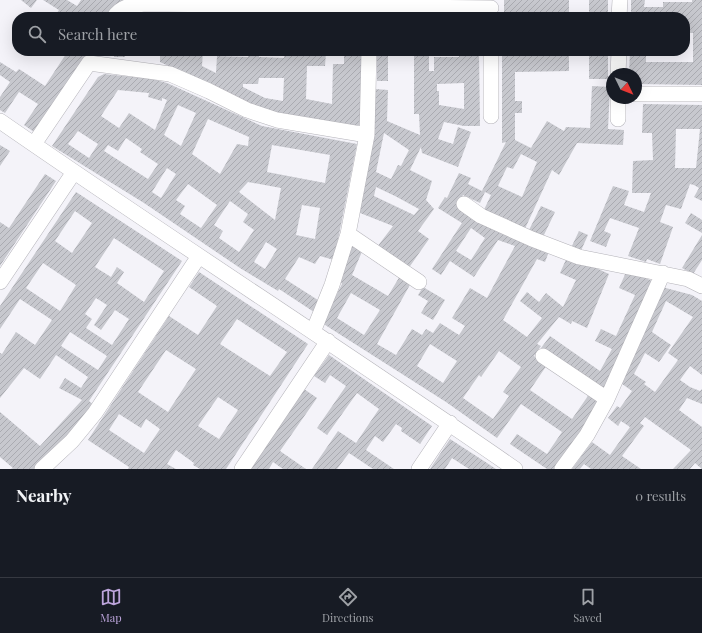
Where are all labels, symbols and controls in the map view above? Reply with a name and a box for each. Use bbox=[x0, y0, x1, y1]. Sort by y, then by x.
search box bbox=[12, 12, 690, 56]
icon: search bbox=[26, 23, 48, 45]
text: Search here bbox=[58, 24, 137, 44]
north arrow bbox=[606, 68, 642, 104]
text: Nearby bbox=[16, 484, 71, 506]
text: 0 results bbox=[635, 487, 686, 504]
tab: Map bbox=[100, 586, 122, 625]
tab: Directions bbox=[322, 586, 373, 625]
tab: Saved bbox=[573, 586, 602, 625]

